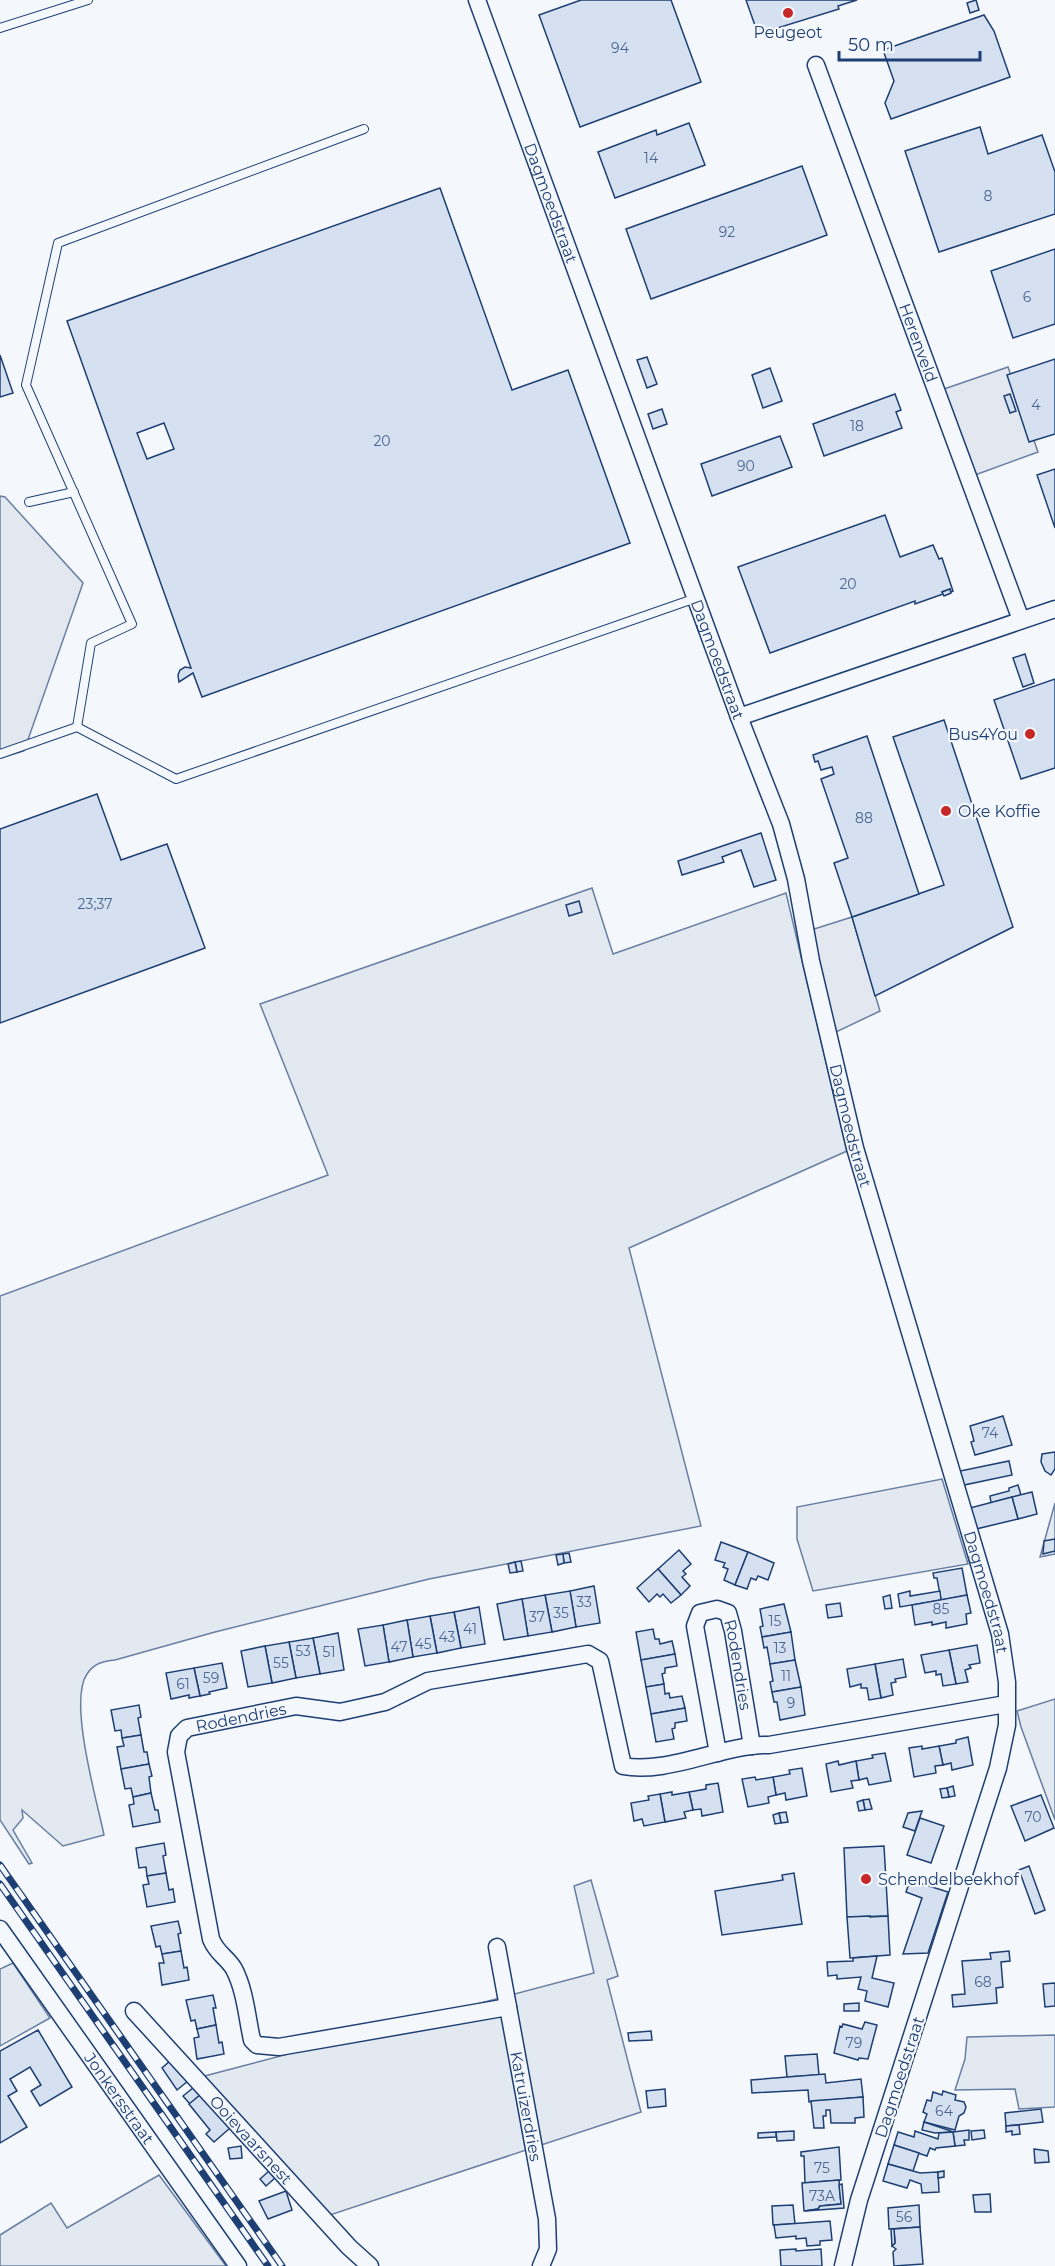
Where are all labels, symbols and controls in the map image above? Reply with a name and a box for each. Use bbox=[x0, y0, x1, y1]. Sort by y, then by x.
marker: Peugeot bbox=[781, 6, 795, 20]
place label: Peugeot bbox=[754, 23, 823, 42]
scale bar bbox=[839, 24, 980, 62]
text: 50 m bbox=[848, 34, 894, 56]
house number: 94 bbox=[611, 39, 630, 57]
street label: Dagmoedstraat bbox=[520, 140, 581, 266]
house number: 14 bbox=[644, 149, 659, 167]
house number: 8 bbox=[984, 187, 993, 205]
house number: 92 bbox=[719, 223, 735, 241]
house number: 6 bbox=[1023, 288, 1032, 306]
street label: Herenveld bbox=[895, 301, 941, 385]
house number: 4 bbox=[1031, 396, 1041, 414]
house number: 18 bbox=[850, 417, 864, 435]
house number: 20 bbox=[373, 432, 391, 450]
house number: 90 bbox=[737, 457, 755, 475]
house number: 20 bbox=[839, 575, 857, 593]
street label: Dagmoedstraat bbox=[687, 597, 748, 723]
place label: Bus4You bbox=[948, 725, 1018, 744]
marker: Bus4You bbox=[1023, 727, 1037, 741]
place label: Oke Koffie bbox=[958, 802, 1040, 821]
marker: Oke Koffie bbox=[939, 804, 953, 818]
house number: 88 bbox=[855, 809, 873, 827]
house number: 23;37 bbox=[78, 895, 112, 913]
street label: Dagmoedstraat bbox=[826, 1062, 875, 1190]
house number: 74 bbox=[982, 1424, 999, 1442]
street label: Dagmoedstraat bbox=[960, 1529, 1012, 1655]
house number: 33 bbox=[576, 1593, 592, 1611]
house number: 85 bbox=[933, 1600, 950, 1618]
house number: 35 bbox=[553, 1604, 569, 1622]
house number: 37 bbox=[529, 1608, 545, 1626]
house number: 15 bbox=[769, 1612, 782, 1630]
street label: Rodendries bbox=[720, 1617, 755, 1712]
house number: 41 bbox=[463, 1620, 477, 1638]
house number: 43 bbox=[439, 1628, 456, 1646]
house number: 45 bbox=[414, 1635, 432, 1653]
house number: 47 bbox=[391, 1638, 407, 1656]
house number: 13 bbox=[774, 1639, 787, 1657]
house number: 53 bbox=[295, 1642, 311, 1660]
house number: 51 bbox=[323, 1643, 335, 1661]
house number: 55 bbox=[273, 1654, 289, 1672]
house number: 11 bbox=[781, 1667, 791, 1685]
house number: 59 bbox=[203, 1669, 219, 1687]
house number: 61 bbox=[176, 1675, 190, 1693]
house number: 9 bbox=[787, 1694, 795, 1712]
street label: Rodendries bbox=[194, 1699, 288, 1736]
house number: 70 bbox=[1024, 1808, 1042, 1826]
place label: Schendelbeekhof bbox=[878, 1870, 1019, 1889]
marker: Schendelbeekhof bbox=[859, 1872, 873, 1886]
house number: 68 bbox=[974, 1973, 992, 1991]
street label: Dagmoedstraat bbox=[871, 2014, 928, 2140]
house number: 79 bbox=[846, 2034, 862, 2052]
street label: Jonkersstraat bbox=[80, 2048, 158, 2148]
street label: Katruizerdries bbox=[506, 2050, 545, 2163]
street label: Ooievaarsnest bbox=[206, 2092, 296, 2189]
house number: 64 bbox=[935, 2102, 954, 2120]
house number: 75 bbox=[814, 2159, 830, 2177]
house number: 73A bbox=[809, 2187, 836, 2205]
house number: 56 bbox=[896, 2208, 913, 2226]

